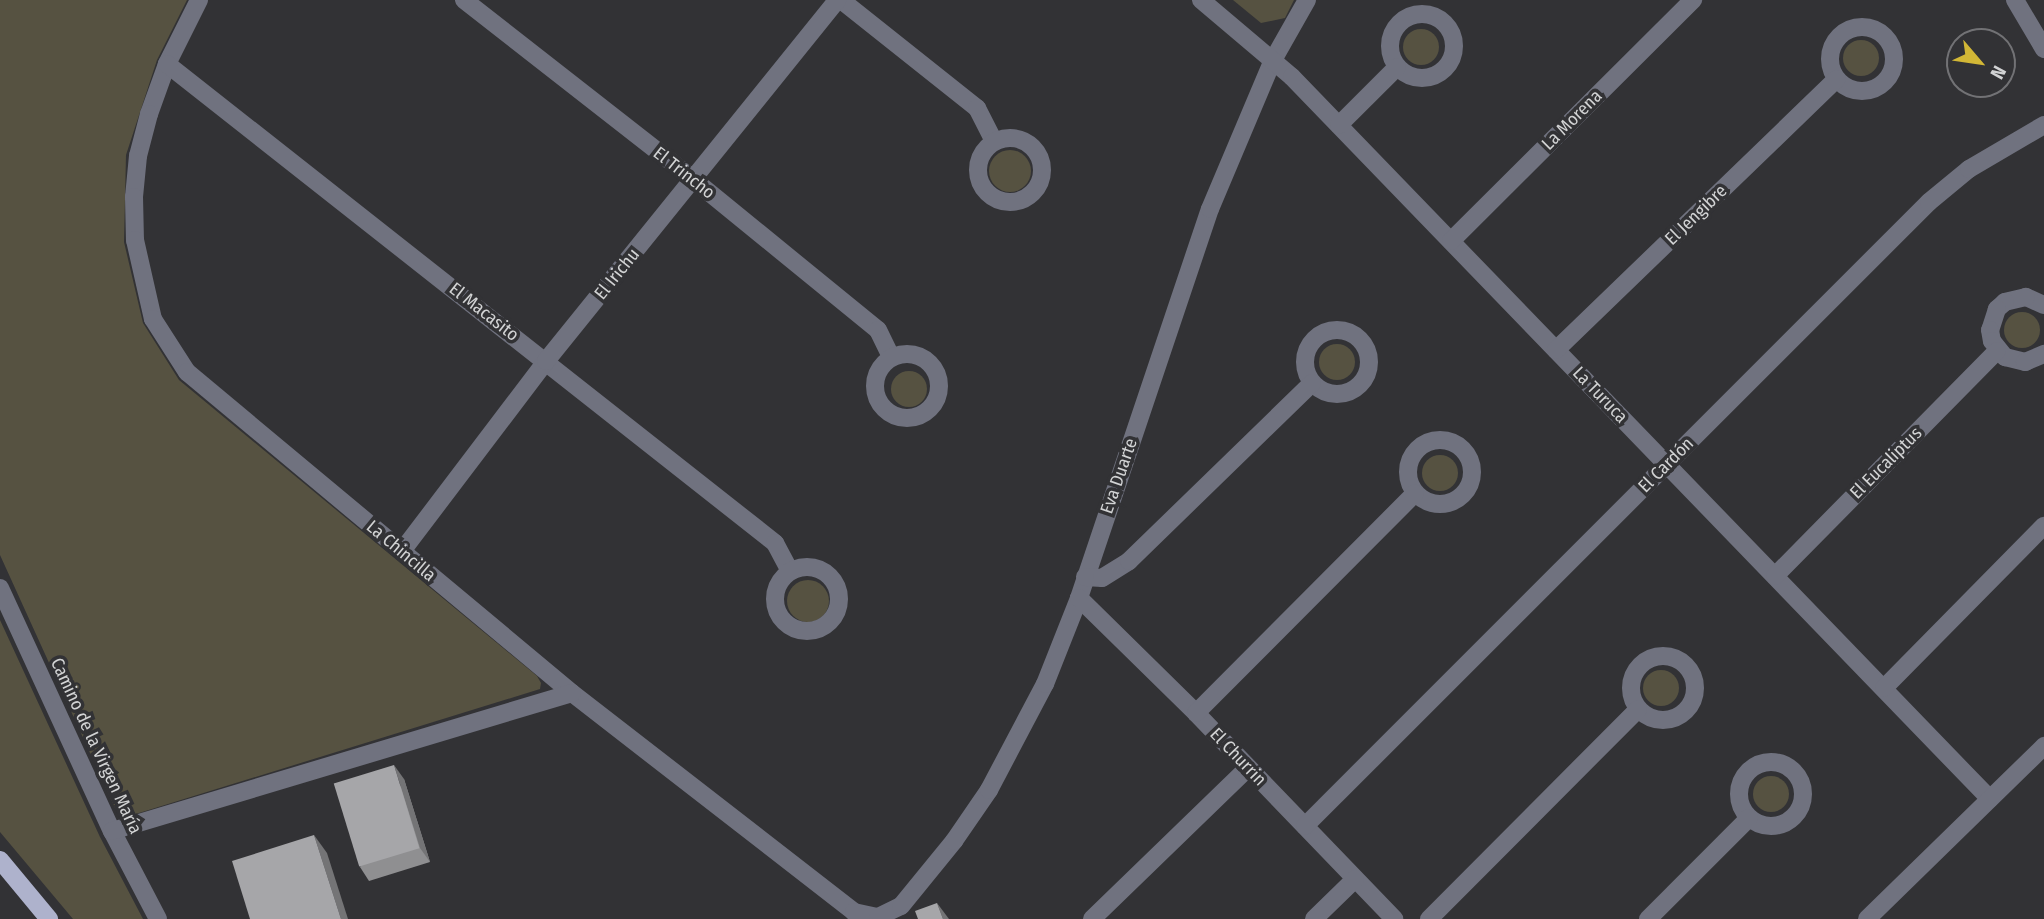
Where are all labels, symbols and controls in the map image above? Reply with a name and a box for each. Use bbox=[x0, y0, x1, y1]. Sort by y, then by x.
north arrow bbox=[1946, 28, 2016, 98]
text: N bbox=[1985, 62, 2011, 83]
street label: La Morena bbox=[1537, 85, 1607, 155]
street label: El Trincho bbox=[649, 142, 719, 204]
street label: El Jengibre bbox=[1661, 180, 1731, 250]
street label: El Irichu bbox=[590, 244, 644, 304]
street label: El Macasito bbox=[445, 278, 523, 346]
street label: La Turuca bbox=[1568, 362, 1632, 428]
street label: El Eucaliptus bbox=[1846, 423, 1926, 503]
street label: El Cardón bbox=[1634, 433, 1698, 497]
street label: Eva Duarte bbox=[1096, 435, 1142, 517]
street label: La Chincilla bbox=[362, 516, 440, 586]
street label: Camino de la Virgen María bbox=[46, 655, 146, 837]
street label: El Churrin bbox=[1205, 724, 1271, 790]

